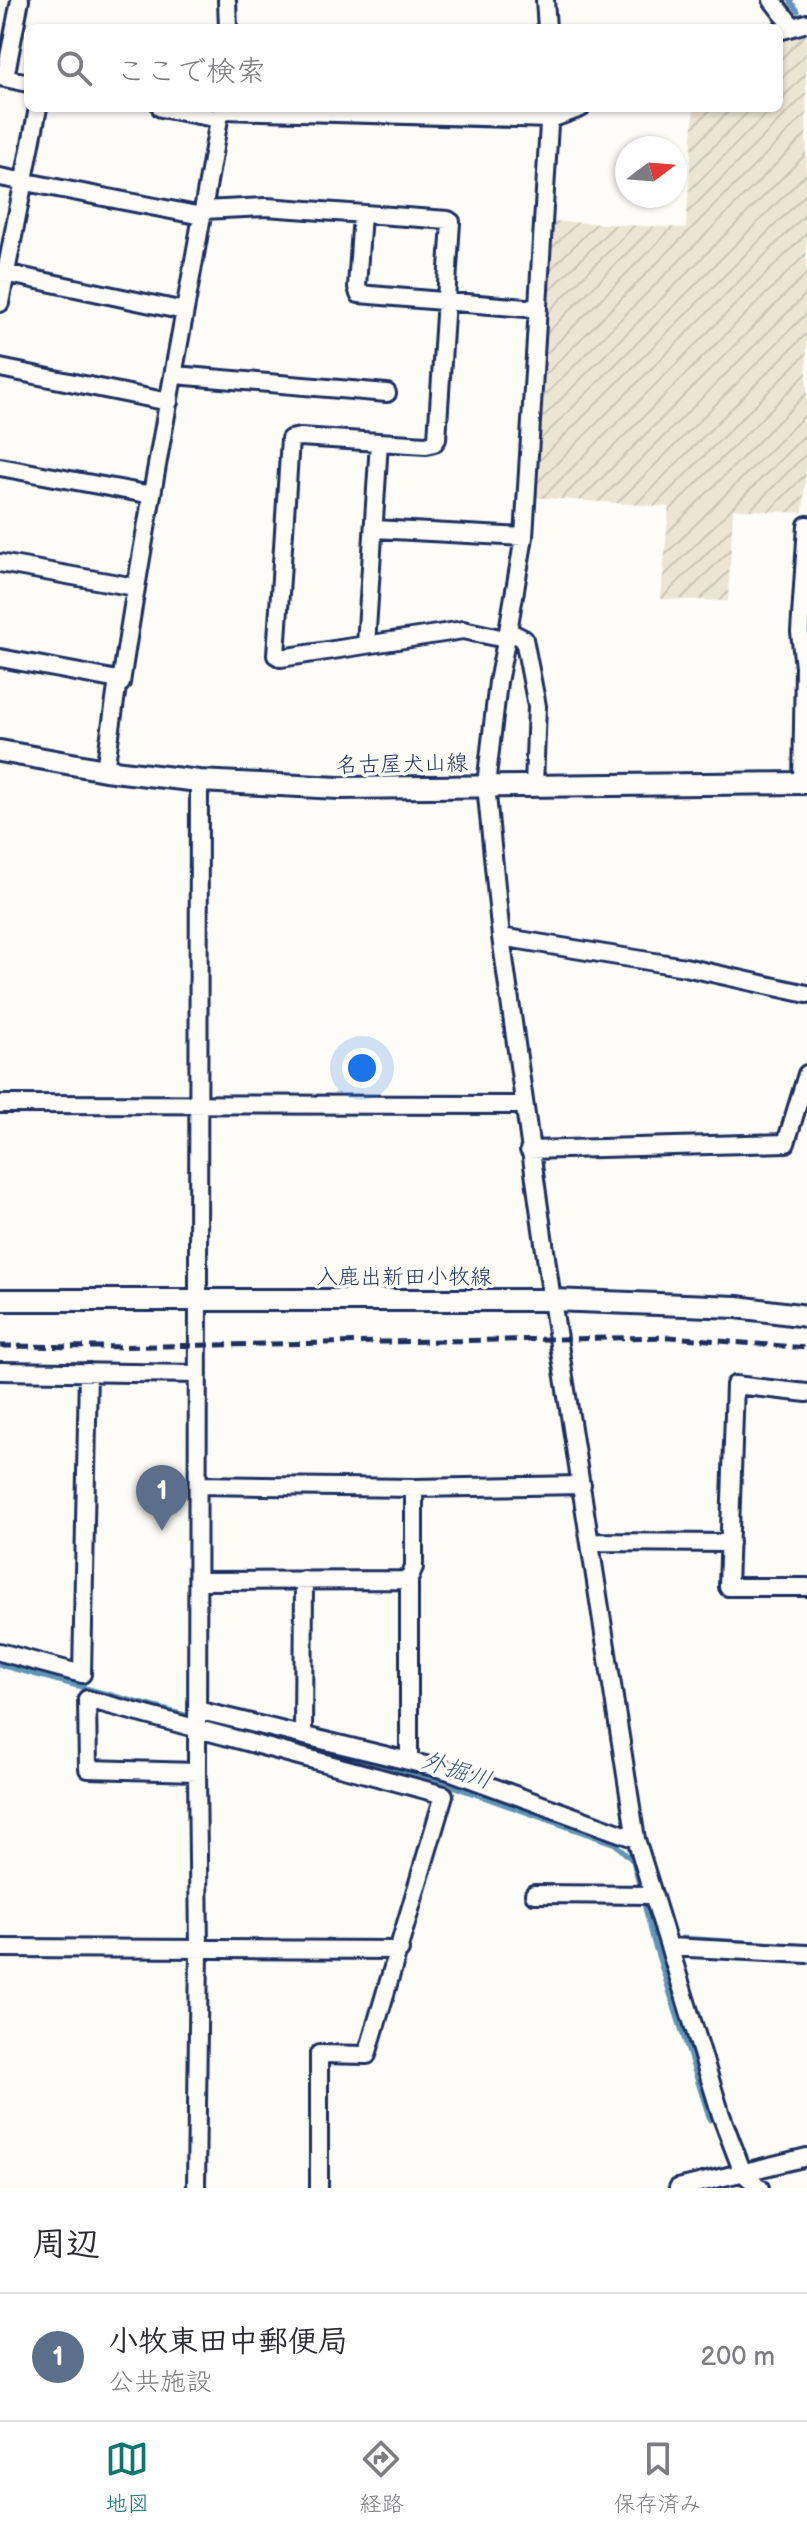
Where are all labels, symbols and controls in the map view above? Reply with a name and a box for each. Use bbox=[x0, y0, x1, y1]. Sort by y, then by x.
search box bbox=[24, 24, 783, 112]
icon: search bbox=[52, 46, 96, 90]
text: ここで検索 bbox=[116, 54, 266, 90]
north arrow bbox=[615, 136, 687, 208]
street label: 名古屋犬山線 bbox=[336, 750, 468, 779]
your location bbox=[342, 1048, 382, 1088]
street label: 入鹿出新田小牧線 bbox=[316, 1264, 492, 1291]
pin: 1 bbox=[136, 1465, 188, 1531]
water label: 外掘川 bbox=[418, 1746, 496, 1795]
text: 周辺 bbox=[32, 2224, 100, 2265]
text: 小牧東田中郵便局 bbox=[108, 2324, 348, 2360]
text: 1 bbox=[53, 2342, 63, 2373]
text: 200 m bbox=[701, 2342, 775, 2373]
text: 公共施設 bbox=[108, 2367, 212, 2398]
tab: 地図 bbox=[105, 2437, 149, 2518]
tab: 経路 bbox=[359, 2437, 404, 2518]
tab: 保存済み bbox=[614, 2437, 702, 2518]

